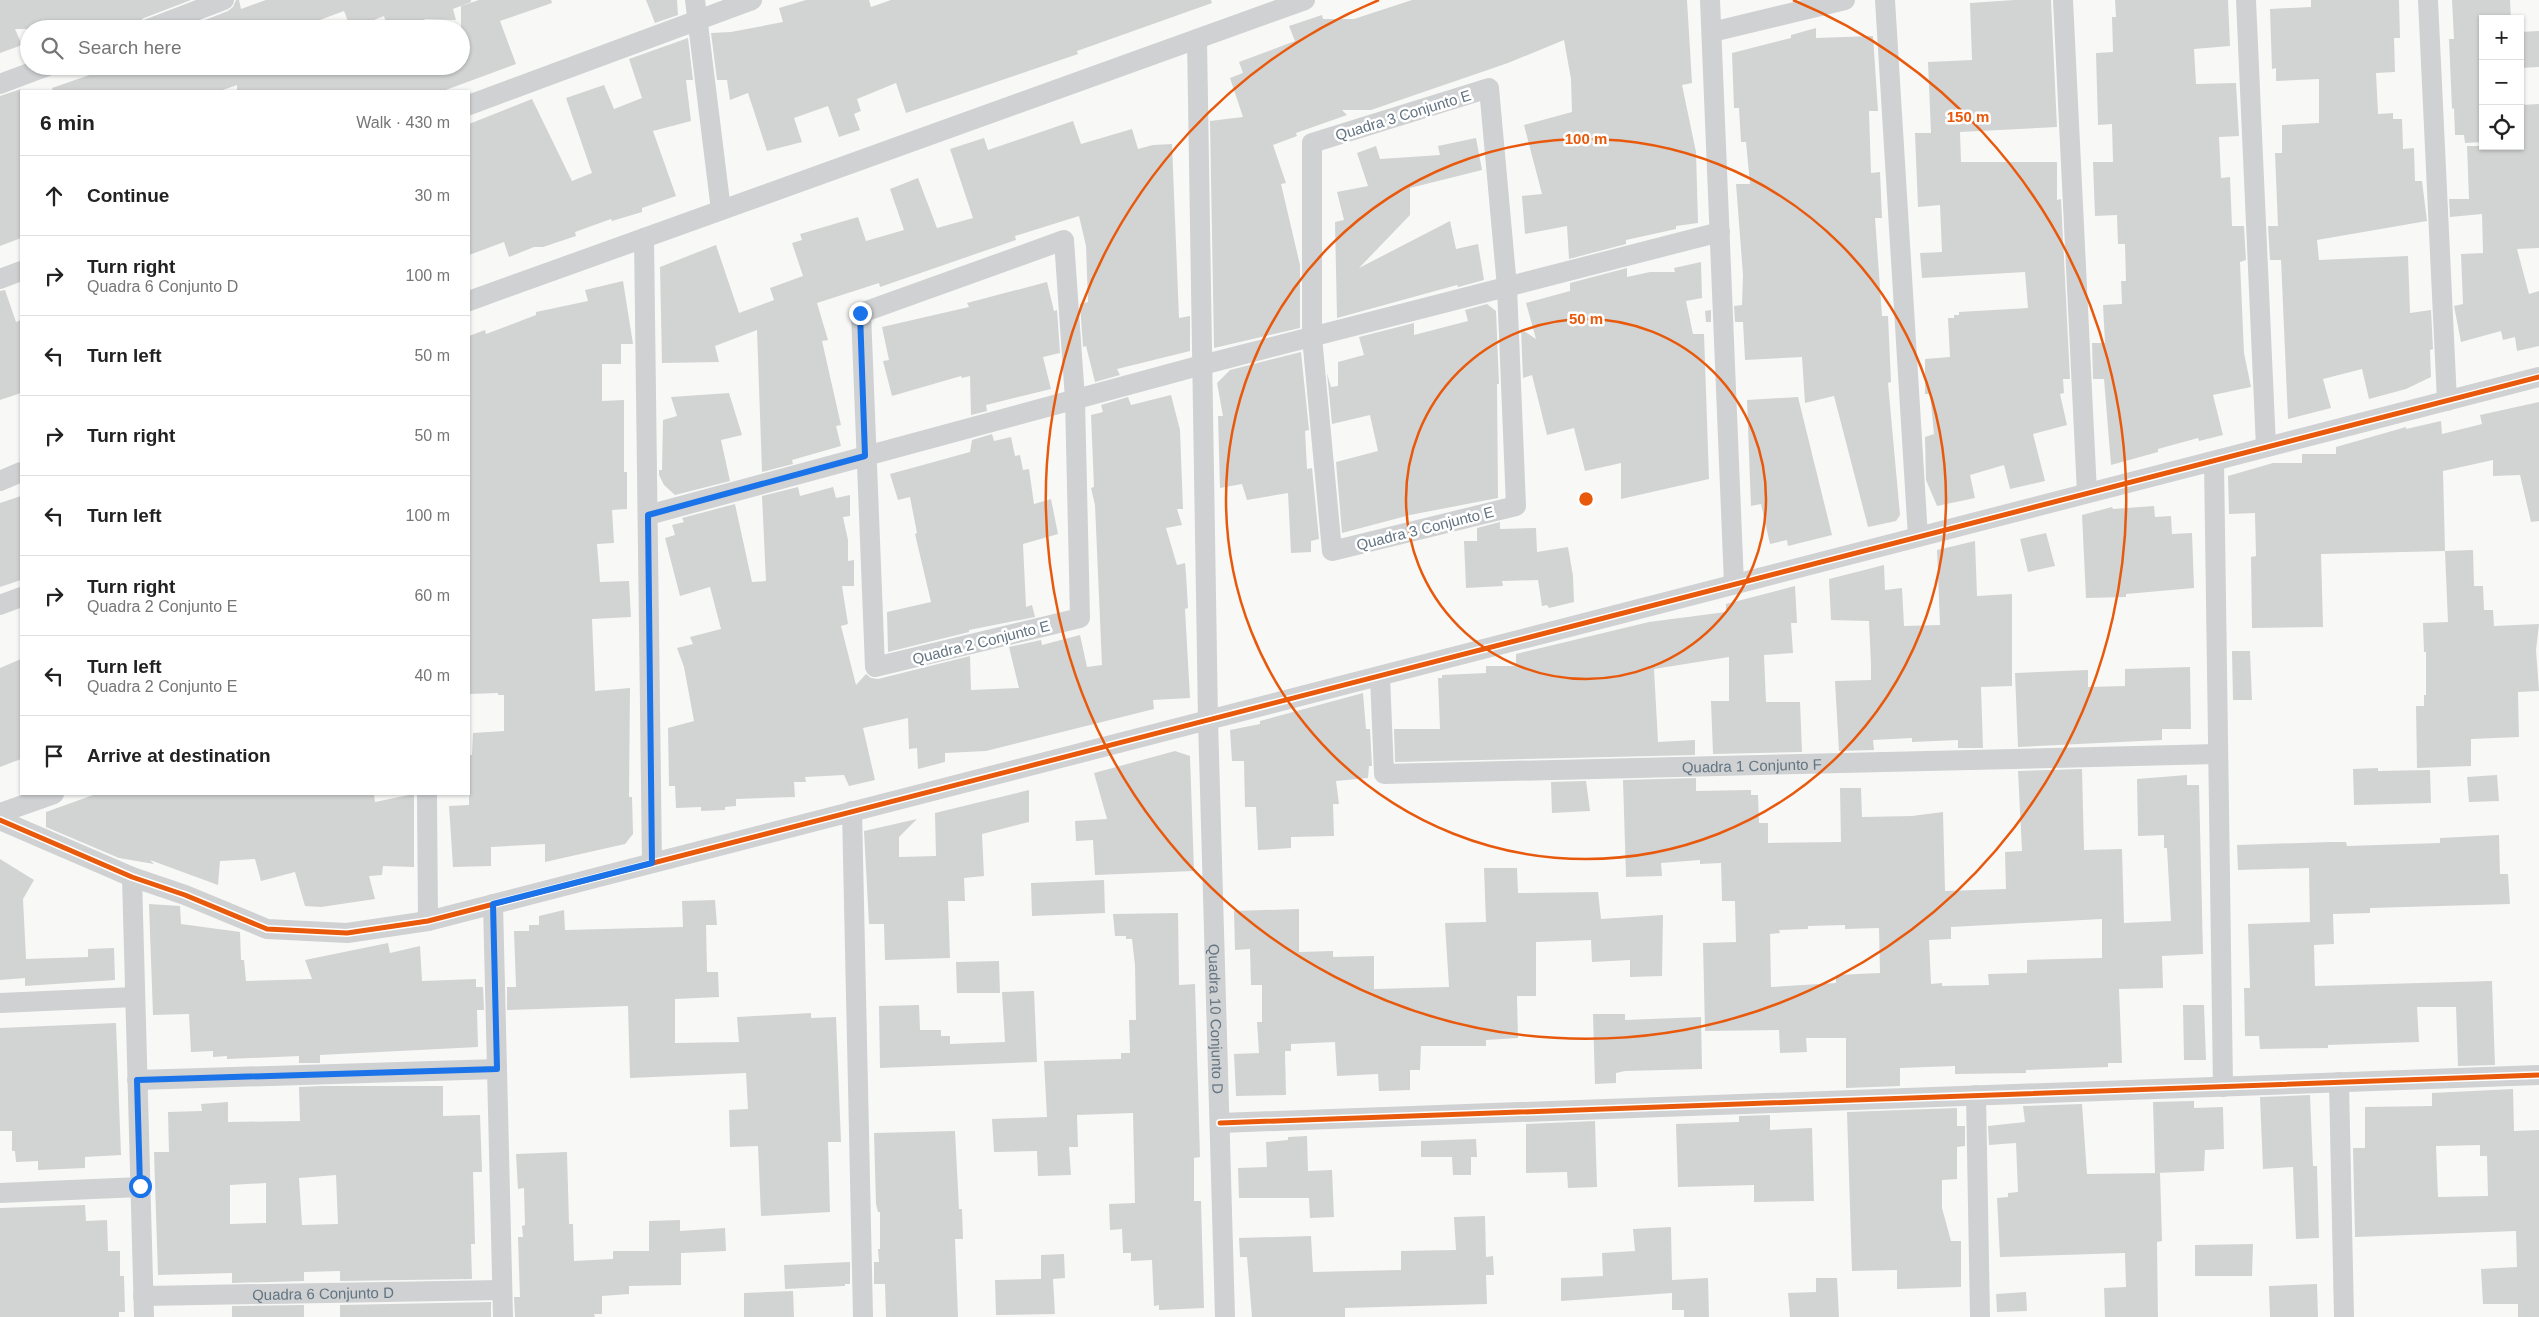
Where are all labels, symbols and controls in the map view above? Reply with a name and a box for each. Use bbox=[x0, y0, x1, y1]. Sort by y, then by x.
map controls bbox=[2479, 15, 2524, 150]
button: + bbox=[2479, 15, 2524, 60]
search box bbox=[20, 20, 470, 75]
icon: search bbox=[38, 34, 66, 62]
text: Search here bbox=[78, 37, 182, 58]
button: − bbox=[2479, 60, 2524, 105]
street label: Quadra 3 Conjunto E bbox=[1333, 86, 1473, 144]
button: locate bbox=[2479, 105, 2524, 150]
text: 150 m bbox=[1947, 108, 1989, 125]
text: 6 min bbox=[40, 111, 95, 134]
text: Walk · 430 m bbox=[356, 114, 450, 131]
text: 100 m bbox=[1565, 130, 1607, 147]
icon: ahead bbox=[40, 182, 68, 210]
text: Continue bbox=[87, 185, 169, 206]
text: 30 m bbox=[414, 187, 450, 204]
text: Turn right bbox=[87, 256, 175, 277]
icon: right bbox=[40, 262, 68, 290]
text: 100 m bbox=[406, 267, 450, 284]
text: Quadra 6 Conjunto D bbox=[87, 278, 238, 295]
route end bbox=[849, 302, 872, 325]
text: 50 m bbox=[1569, 310, 1603, 327]
icon: left bbox=[40, 342, 68, 370]
text: Turn left bbox=[87, 345, 162, 366]
text: 50 m bbox=[414, 347, 450, 364]
icon: right bbox=[40, 422, 68, 450]
text: Turn right bbox=[87, 425, 175, 446]
text: 50 m bbox=[414, 427, 450, 444]
centre of rings bbox=[1577, 490, 1595, 508]
icon: left bbox=[40, 502, 68, 530]
street label: Quadra 3 Conjunto E bbox=[1355, 503, 1495, 553]
text: Turn left bbox=[87, 505, 162, 526]
text: 100 m bbox=[406, 507, 450, 524]
text: Turn right bbox=[87, 576, 175, 597]
icon: right bbox=[40, 582, 68, 610]
text: 60 m bbox=[414, 587, 450, 604]
text: Quadra 2 Conjunto E bbox=[87, 598, 237, 615]
street label: Quadra 2 Conjunto E bbox=[911, 617, 1051, 667]
text: Turn left bbox=[87, 656, 162, 677]
icon: left bbox=[40, 662, 68, 690]
text: 40 m bbox=[414, 667, 450, 684]
text: Quadra 2 Conjunto E bbox=[87, 678, 237, 695]
icon: arrive bbox=[40, 742, 68, 770]
text: Arrive at destination bbox=[87, 745, 271, 766]
street label: Quadra 1 Conjunto F bbox=[1682, 755, 1822, 775]
street label: Quadra 10 Conjunto D bbox=[1206, 943, 1227, 1094]
route start bbox=[129, 1175, 152, 1198]
street label: Quadra 6 Conjunto D bbox=[252, 1283, 394, 1303]

